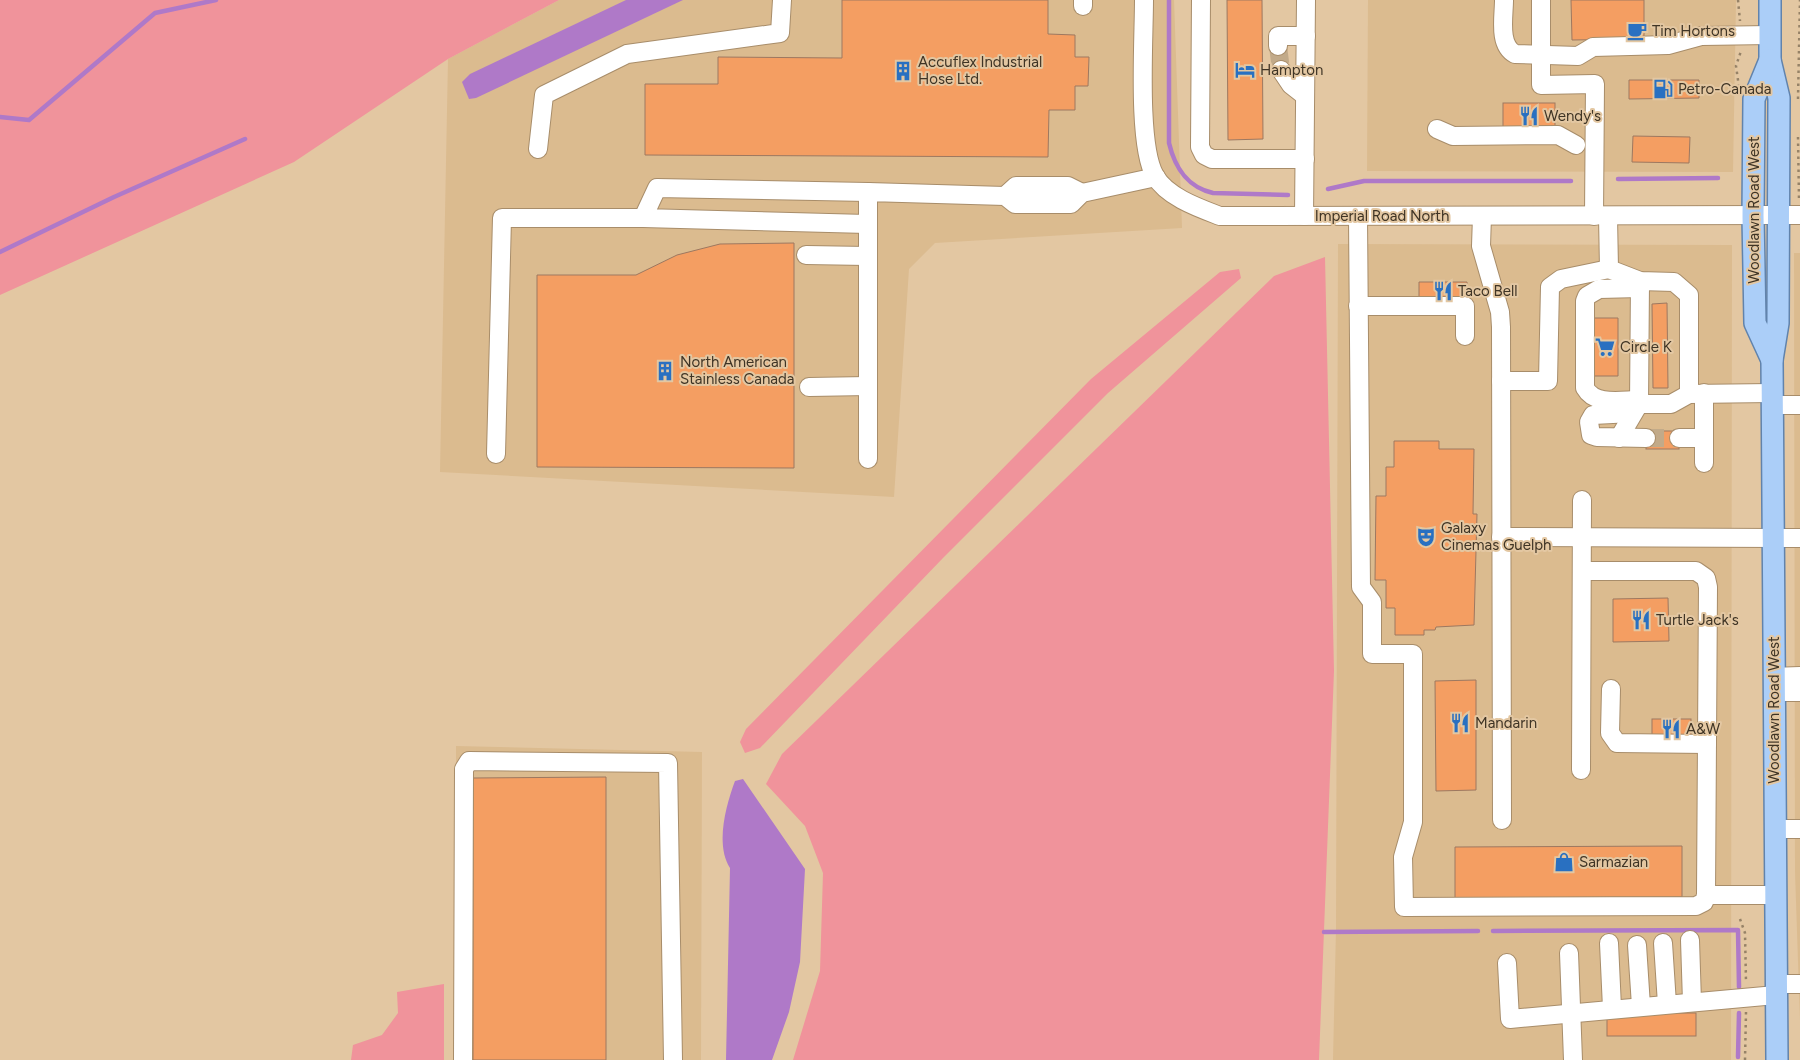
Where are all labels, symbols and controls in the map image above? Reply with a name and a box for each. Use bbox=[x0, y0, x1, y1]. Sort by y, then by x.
cafe icon: Tim Hortons bbox=[1626, 20, 1648, 42]
place label: Tim Hortons bbox=[1652, 22, 1735, 40]
place label: Accuflex Industrial Hose Ltd. bbox=[918, 53, 1042, 88]
hotel icon: Hampton bbox=[1234, 59, 1256, 81]
building icon: Accuflex Industrial Hose Ltd. bbox=[892, 60, 914, 82]
place label: Hampton bbox=[1260, 61, 1323, 79]
fuel station icon: Petro-Canada bbox=[1652, 78, 1674, 100]
place label: Petro-Canada bbox=[1678, 80, 1771, 98]
restaurant icon: Wendy's bbox=[1518, 105, 1540, 127]
place label: Wendy's bbox=[1544, 107, 1601, 125]
street label: Woodlawn Road West bbox=[1745, 136, 1763, 284]
street label: Imperial Road North bbox=[1315, 207, 1449, 225]
restaurant icon: Taco Bell bbox=[1432, 280, 1454, 302]
place label: Taco Bell bbox=[1458, 282, 1517, 300]
supermarket icon: Circle K bbox=[1594, 336, 1616, 358]
place label: Circle K bbox=[1620, 338, 1673, 356]
place label: North American Stainless Canada bbox=[680, 353, 794, 388]
building icon: North American Stainless Canada bbox=[654, 360, 676, 382]
place label: Galaxy Cinemas Guelph bbox=[1441, 519, 1551, 554]
theatre icon: Galaxy Cinemas Guelph bbox=[1415, 526, 1437, 548]
restaurant icon: Turtle Jack's bbox=[1630, 609, 1652, 631]
place label: Turtle Jack's bbox=[1656, 611, 1739, 629]
street label: Woodlawn Road West bbox=[1765, 636, 1783, 784]
restaurant icon: Mandarin bbox=[1449, 712, 1471, 734]
place label: Mandarin bbox=[1475, 714, 1537, 732]
restaurant icon: A&W bbox=[1660, 718, 1682, 740]
place label: A&W bbox=[1686, 720, 1721, 738]
shop icon: Sarmazian bbox=[1553, 851, 1575, 873]
place label: Sarmazian bbox=[1579, 853, 1648, 871]

